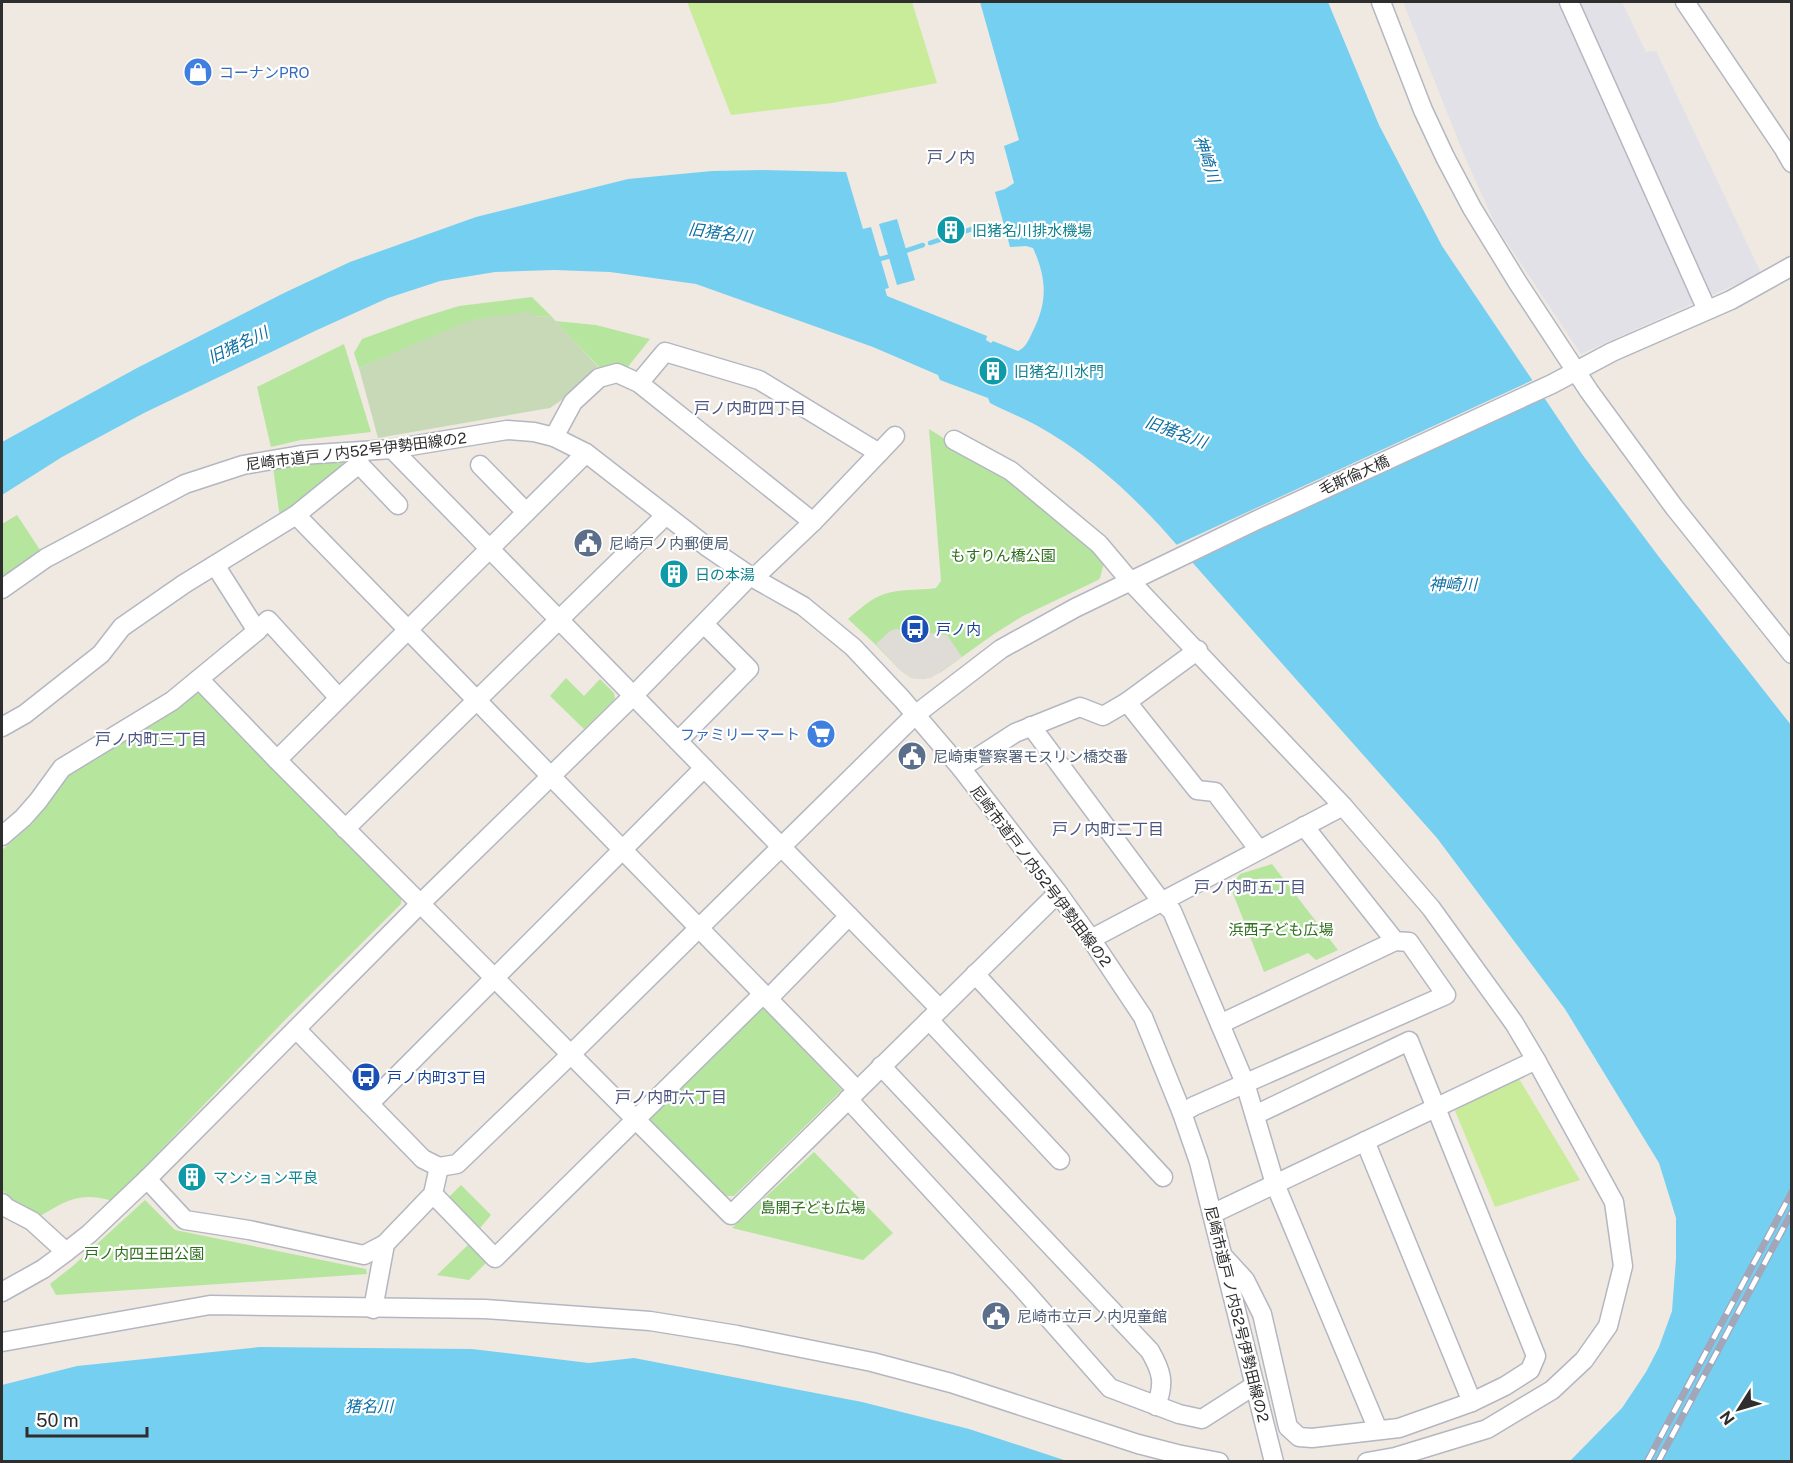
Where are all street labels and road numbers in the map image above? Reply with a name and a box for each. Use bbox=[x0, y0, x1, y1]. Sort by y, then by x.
street label: 尼崎市道戸ノ内52号伊勢田線の2 bbox=[245, 429, 468, 473]
street label: 毛斯倫大橋 bbox=[1316, 452, 1392, 498]
street label: 尼崎市道戸ノ内52号伊勢田線の2 bbox=[967, 782, 1115, 970]
street label: 尼崎市道戸ノ内52号伊勢田線の2 bbox=[1202, 1204, 1272, 1424]

